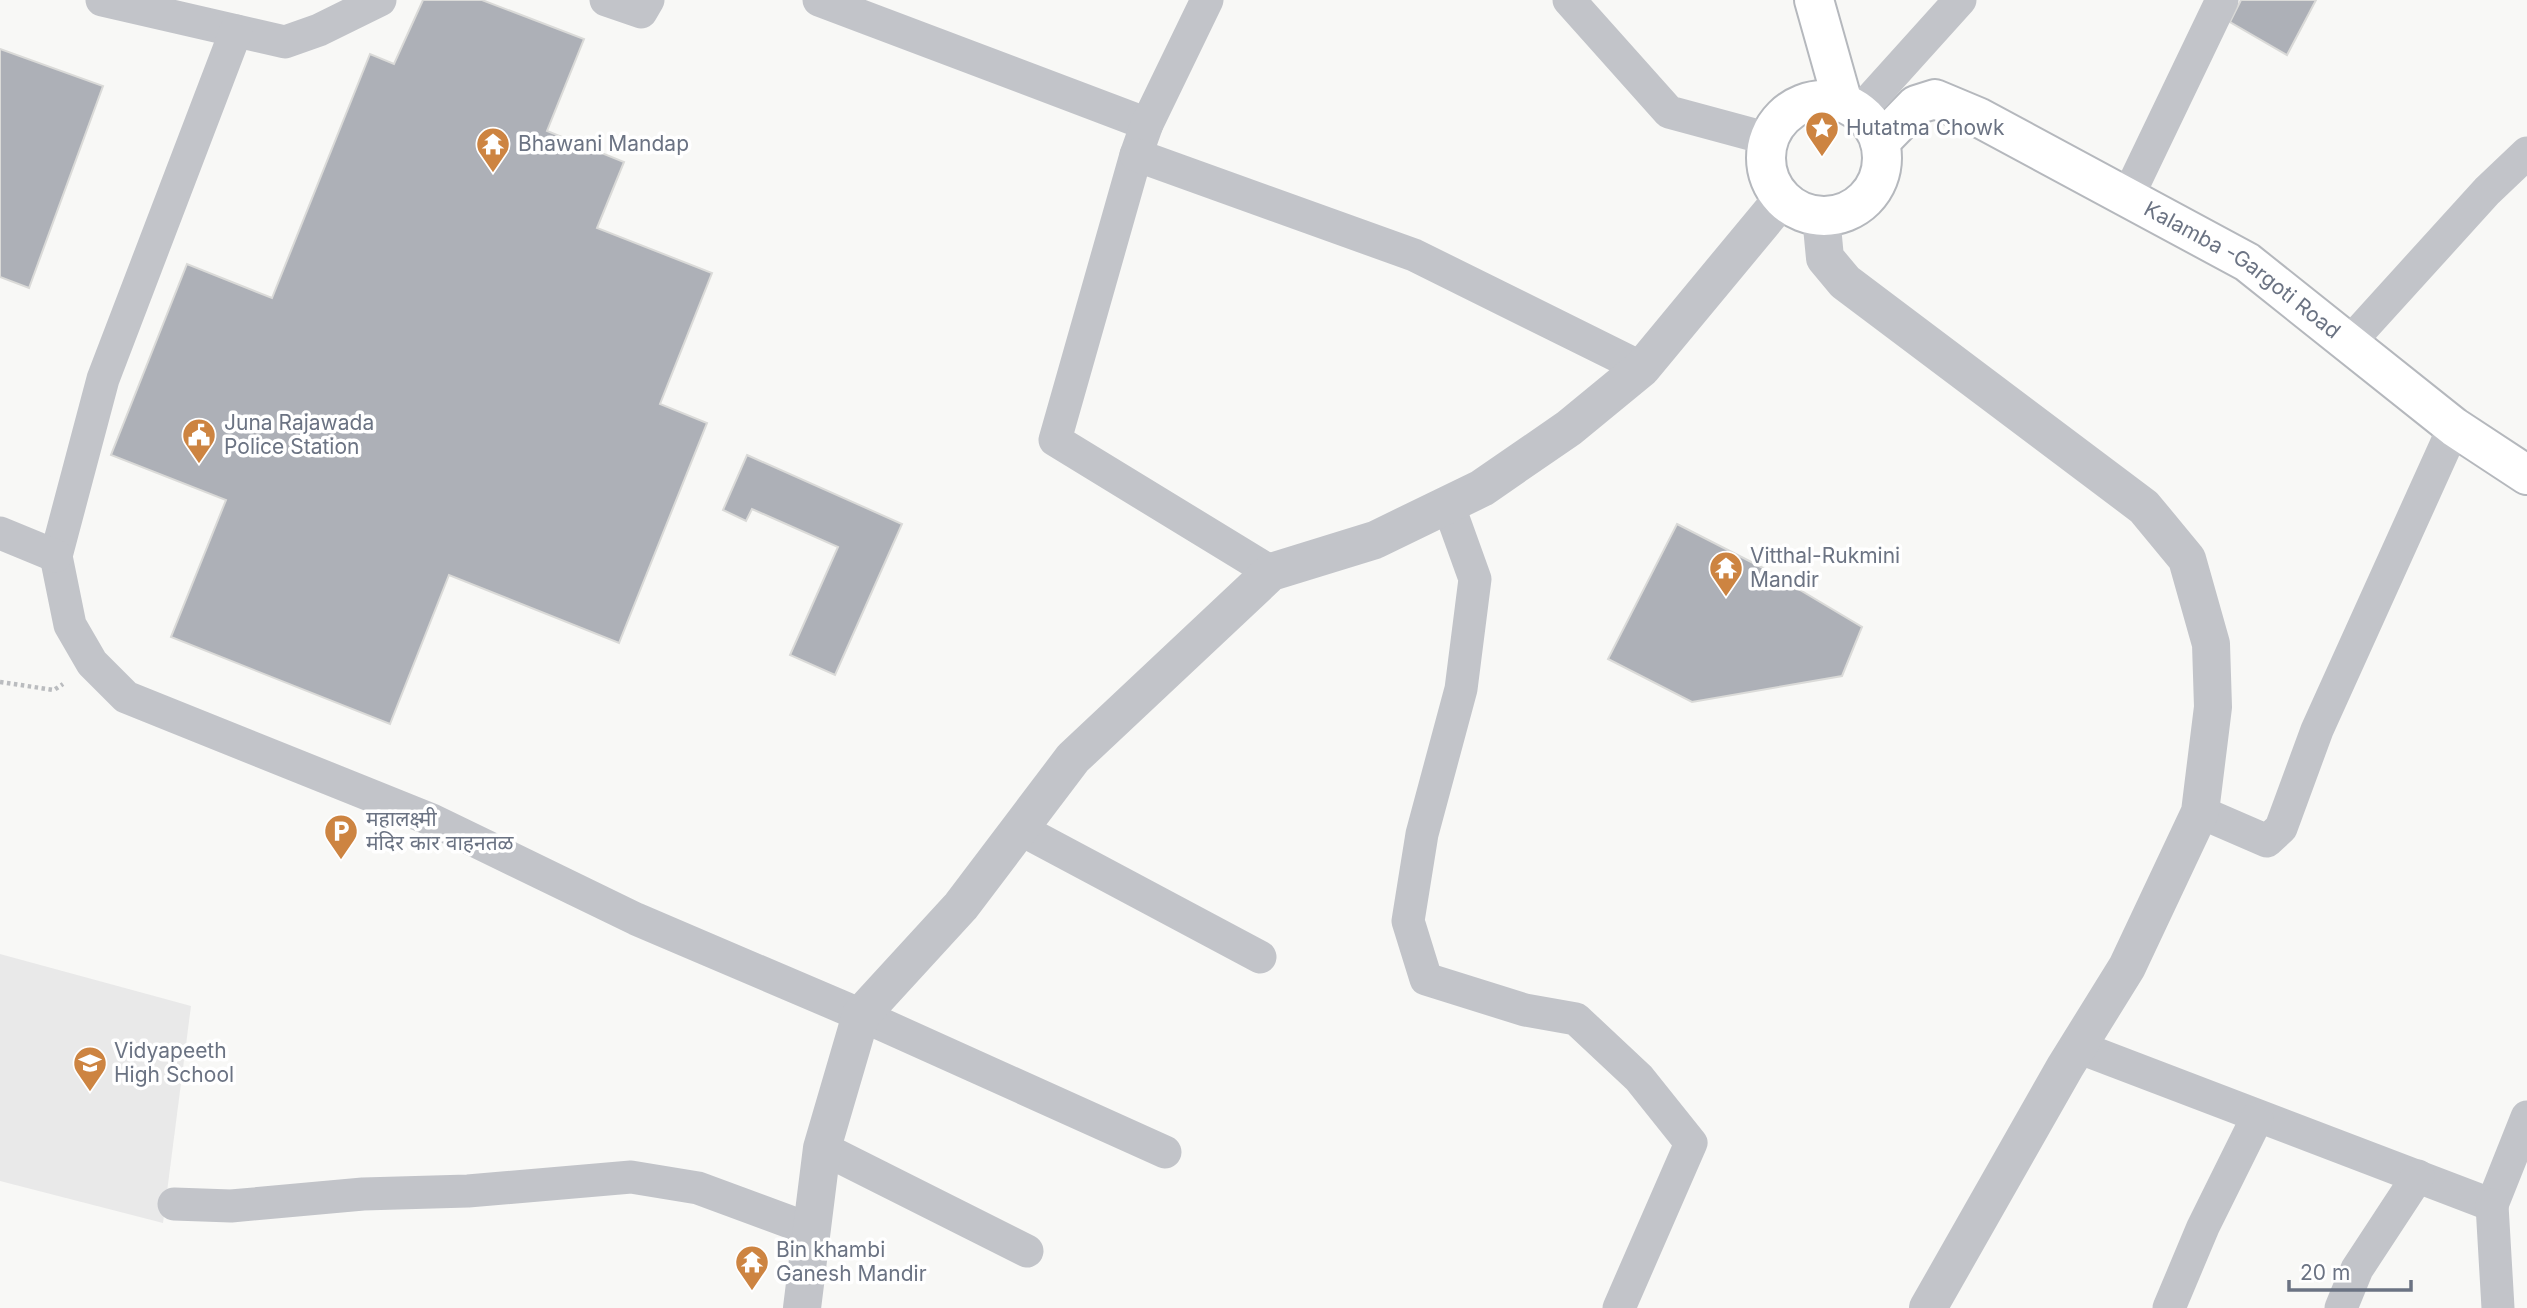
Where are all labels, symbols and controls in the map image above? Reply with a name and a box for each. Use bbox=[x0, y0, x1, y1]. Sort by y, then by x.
place icon: Hutatma Chowk bbox=[1803, 109, 1841, 158]
place label: Hutatma Chowk bbox=[1846, 115, 2005, 140]
temple icon: Bhawani Mandap bbox=[474, 125, 512, 174]
place label: Bhawani Mandap bbox=[518, 131, 689, 156]
street label: Kalamba -Gargoti Road bbox=[2140, 196, 2346, 343]
place label: Juna Rajawada Police Station bbox=[224, 410, 374, 459]
public building icon: Juna Rajawada Police Station bbox=[180, 416, 218, 465]
place label: Vitthal-Rukmini Mandir bbox=[1750, 543, 1900, 592]
temple icon: Vitthal-Rukmini Mandir bbox=[1707, 549, 1745, 598]
place label: महालक्ष्मी मंदिर कार वाहनतळ bbox=[366, 806, 515, 855]
parking icon: महालक्ष्मी मंदिर कार वाहनतळ bbox=[322, 812, 360, 861]
place label: Vidyapeeth High School bbox=[114, 1038, 234, 1087]
school or university icon: Vidyapeeth High School bbox=[71, 1044, 109, 1093]
place label: Bin khambi Ganesh Mandir bbox=[776, 1237, 927, 1286]
temple icon: Bin khambi Ganesh Mandir bbox=[733, 1243, 771, 1292]
scale bar bbox=[2289, 1248, 2412, 1292]
text: 20 m bbox=[2300, 1260, 2350, 1285]

